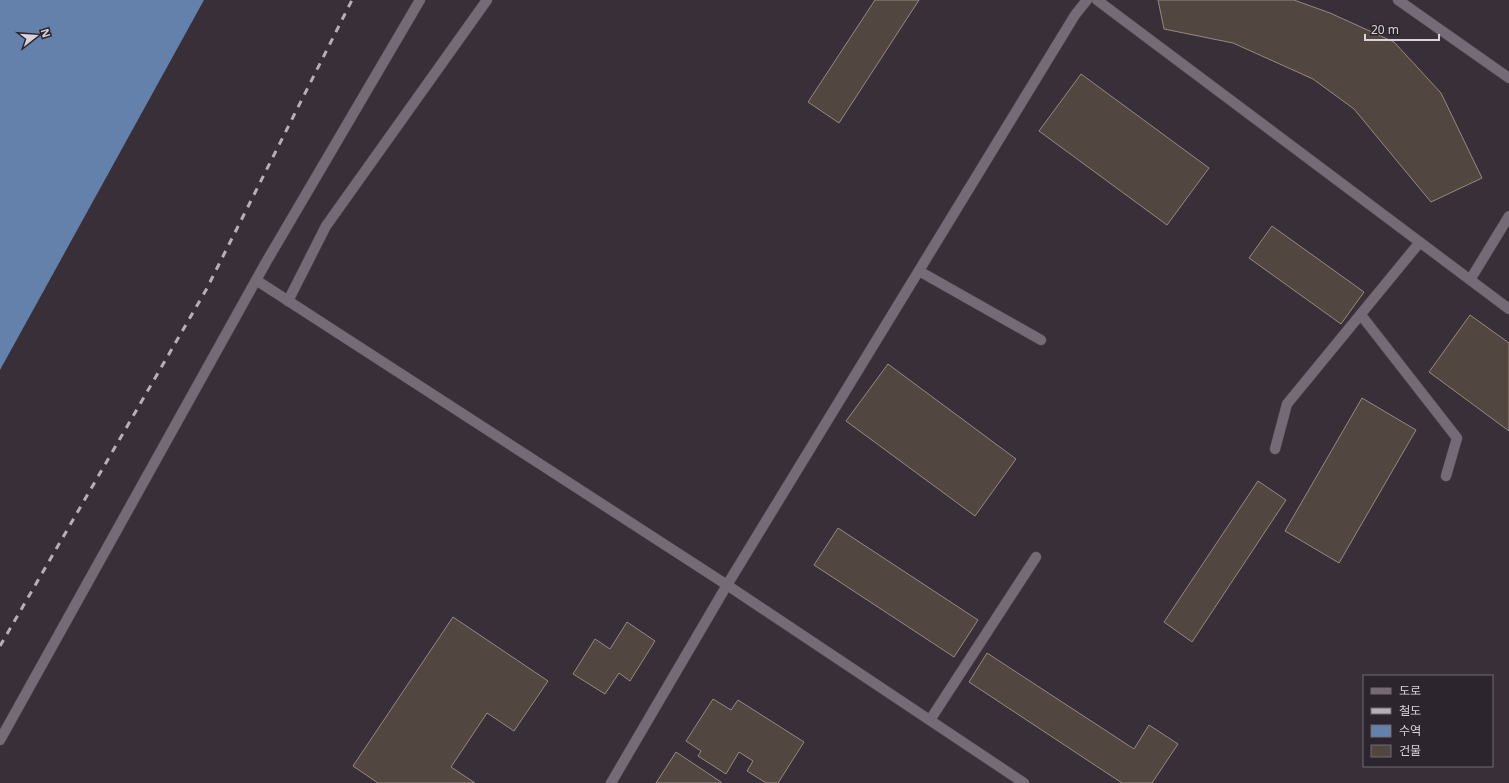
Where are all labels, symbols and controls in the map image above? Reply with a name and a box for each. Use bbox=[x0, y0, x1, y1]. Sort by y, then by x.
north arrow bbox=[16, 16, 56, 56]
scale bar bbox=[1365, 16, 1439, 42]
text: 20 m bbox=[1371, 21, 1399, 38]
text: N bbox=[38, 26, 55, 39]
legend bbox=[1363, 675, 1493, 767]
text: 도로 bbox=[1399, 682, 1421, 699]
text: 철도 bbox=[1399, 702, 1421, 719]
text: 수역 bbox=[1399, 722, 1421, 739]
text: 건물 bbox=[1399, 742, 1421, 759]

